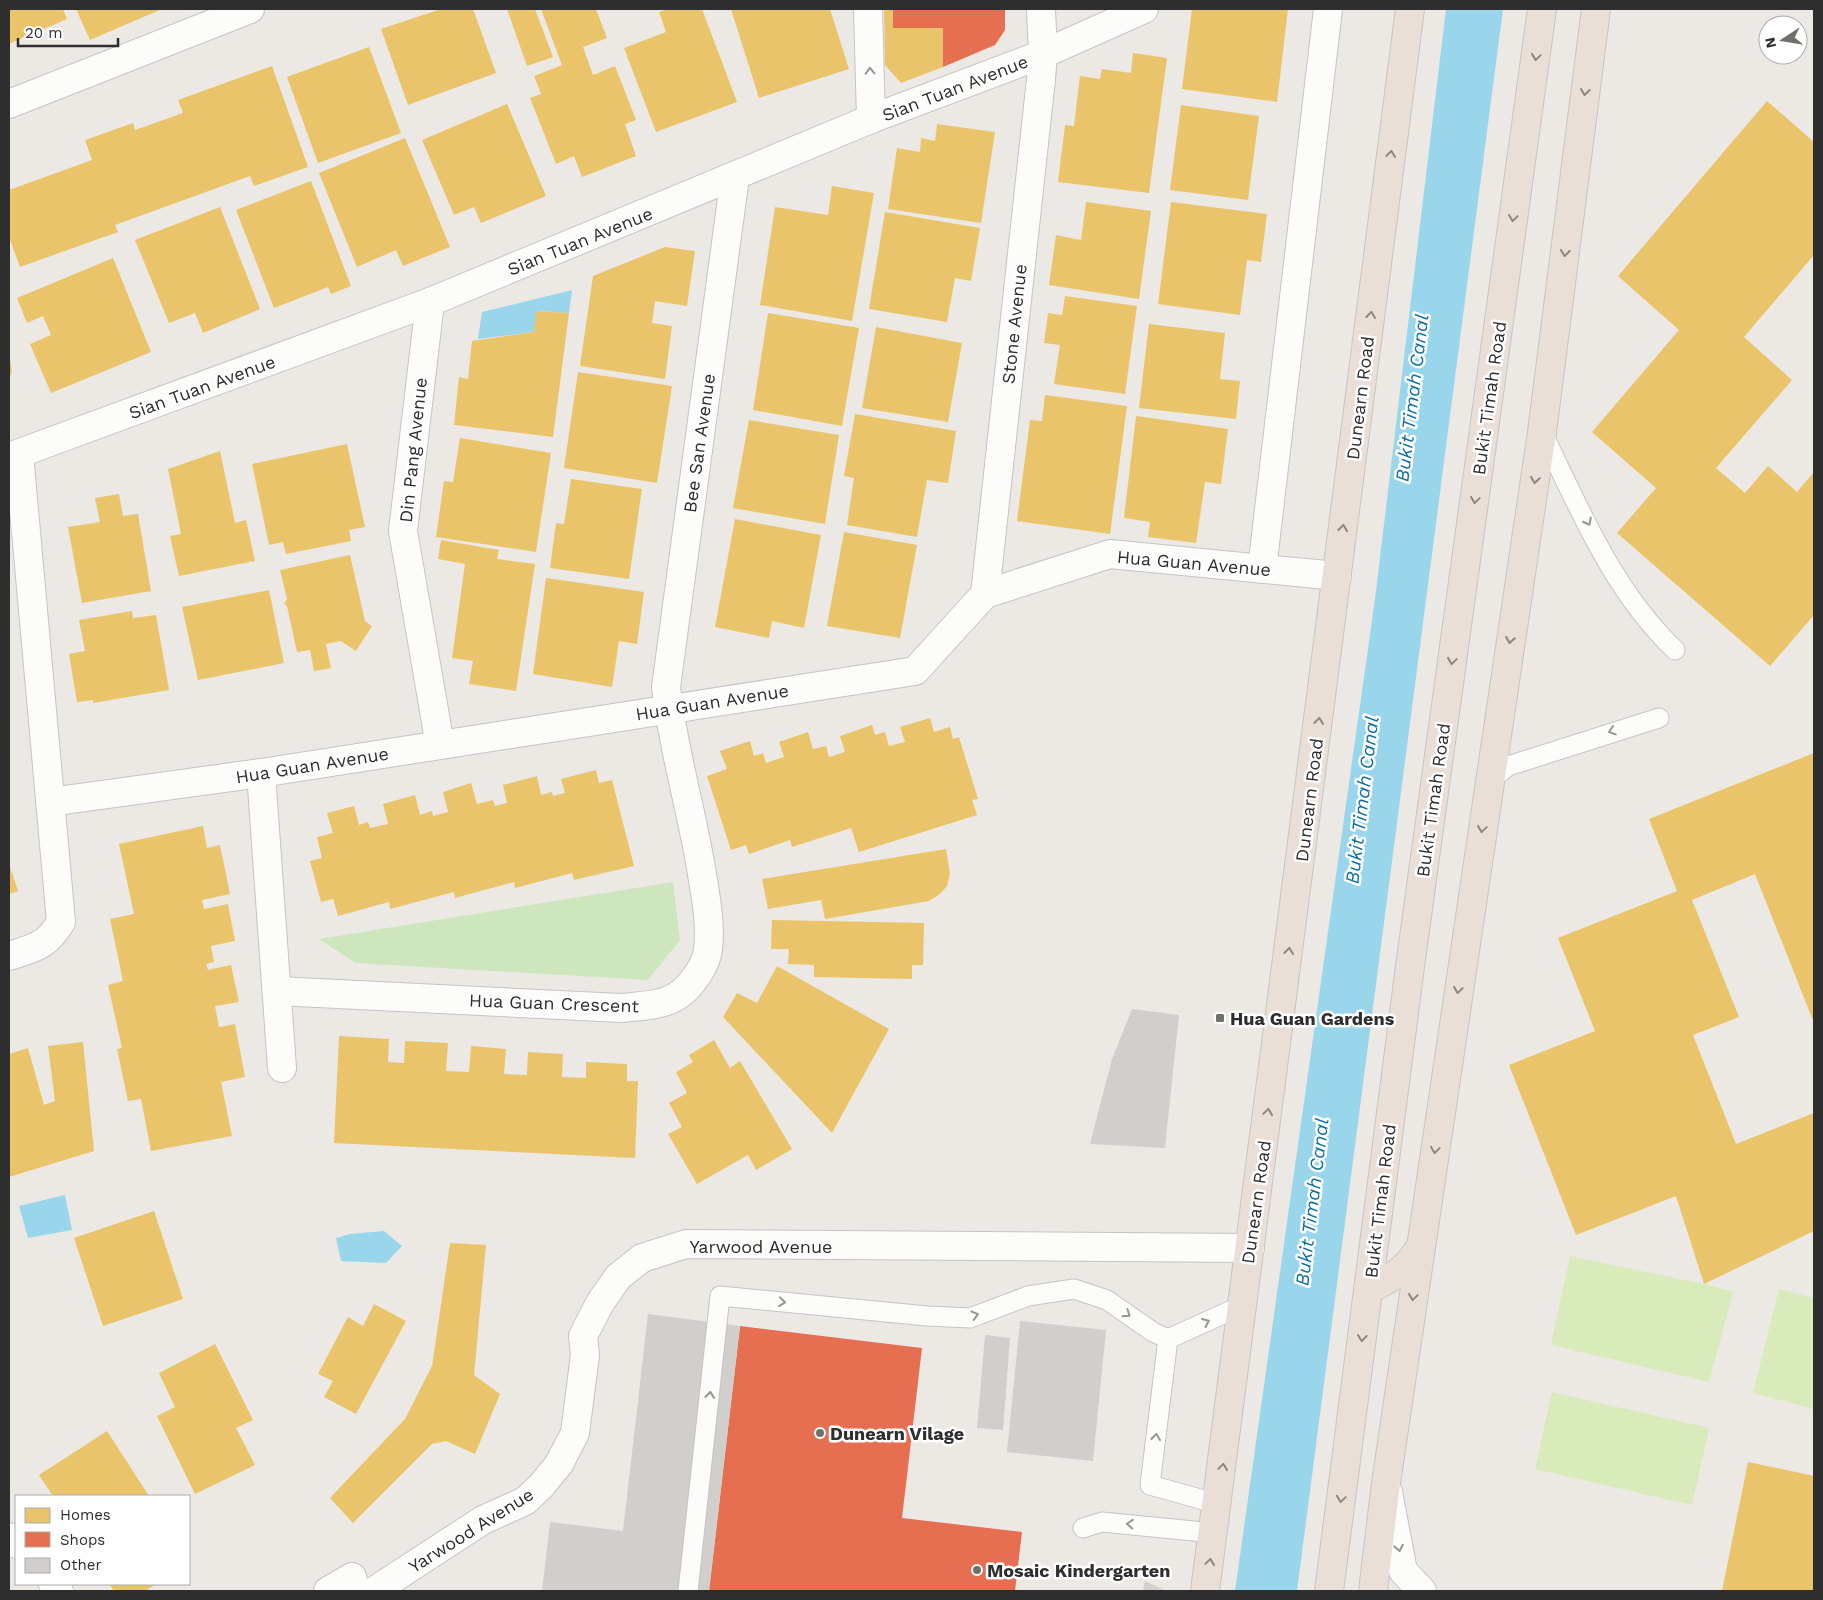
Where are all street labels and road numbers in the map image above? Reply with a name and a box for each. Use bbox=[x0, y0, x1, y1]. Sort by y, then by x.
street label: Sian Tuan Avenue bbox=[879, 51, 1031, 125]
street label: Sian Tuan Avenue bbox=[504, 202, 656, 280]
street label: Stone Avenue bbox=[997, 263, 1031, 385]
street label: Bukit Timah Road bbox=[1468, 320, 1510, 476]
street label: Dunearn Road bbox=[1342, 335, 1378, 461]
street label: Sian Tuan Avenue bbox=[126, 351, 278, 423]
street label: Bee San Avenue bbox=[679, 372, 719, 514]
street label: Din Pang Avenue bbox=[395, 376, 431, 524]
street label: Hua Guan Avenue bbox=[1116, 546, 1272, 580]
street label: Hua Guan Avenue bbox=[634, 680, 790, 724]
street label: Bukit Timah Road bbox=[1412, 722, 1454, 878]
street label: Dunearn Road bbox=[1291, 737, 1327, 863]
street label: Hua Guan Avenue bbox=[234, 743, 390, 787]
street label: Hua Guan Crescent bbox=[469, 990, 640, 1016]
street label: Bukit Timah Road bbox=[1360, 1123, 1400, 1279]
street label: Dunearn Road bbox=[1237, 1139, 1275, 1265]
street label: Yarwood Avenue bbox=[690, 1236, 833, 1257]
street label: Yarwood Avenue bbox=[405, 1483, 537, 1577]

